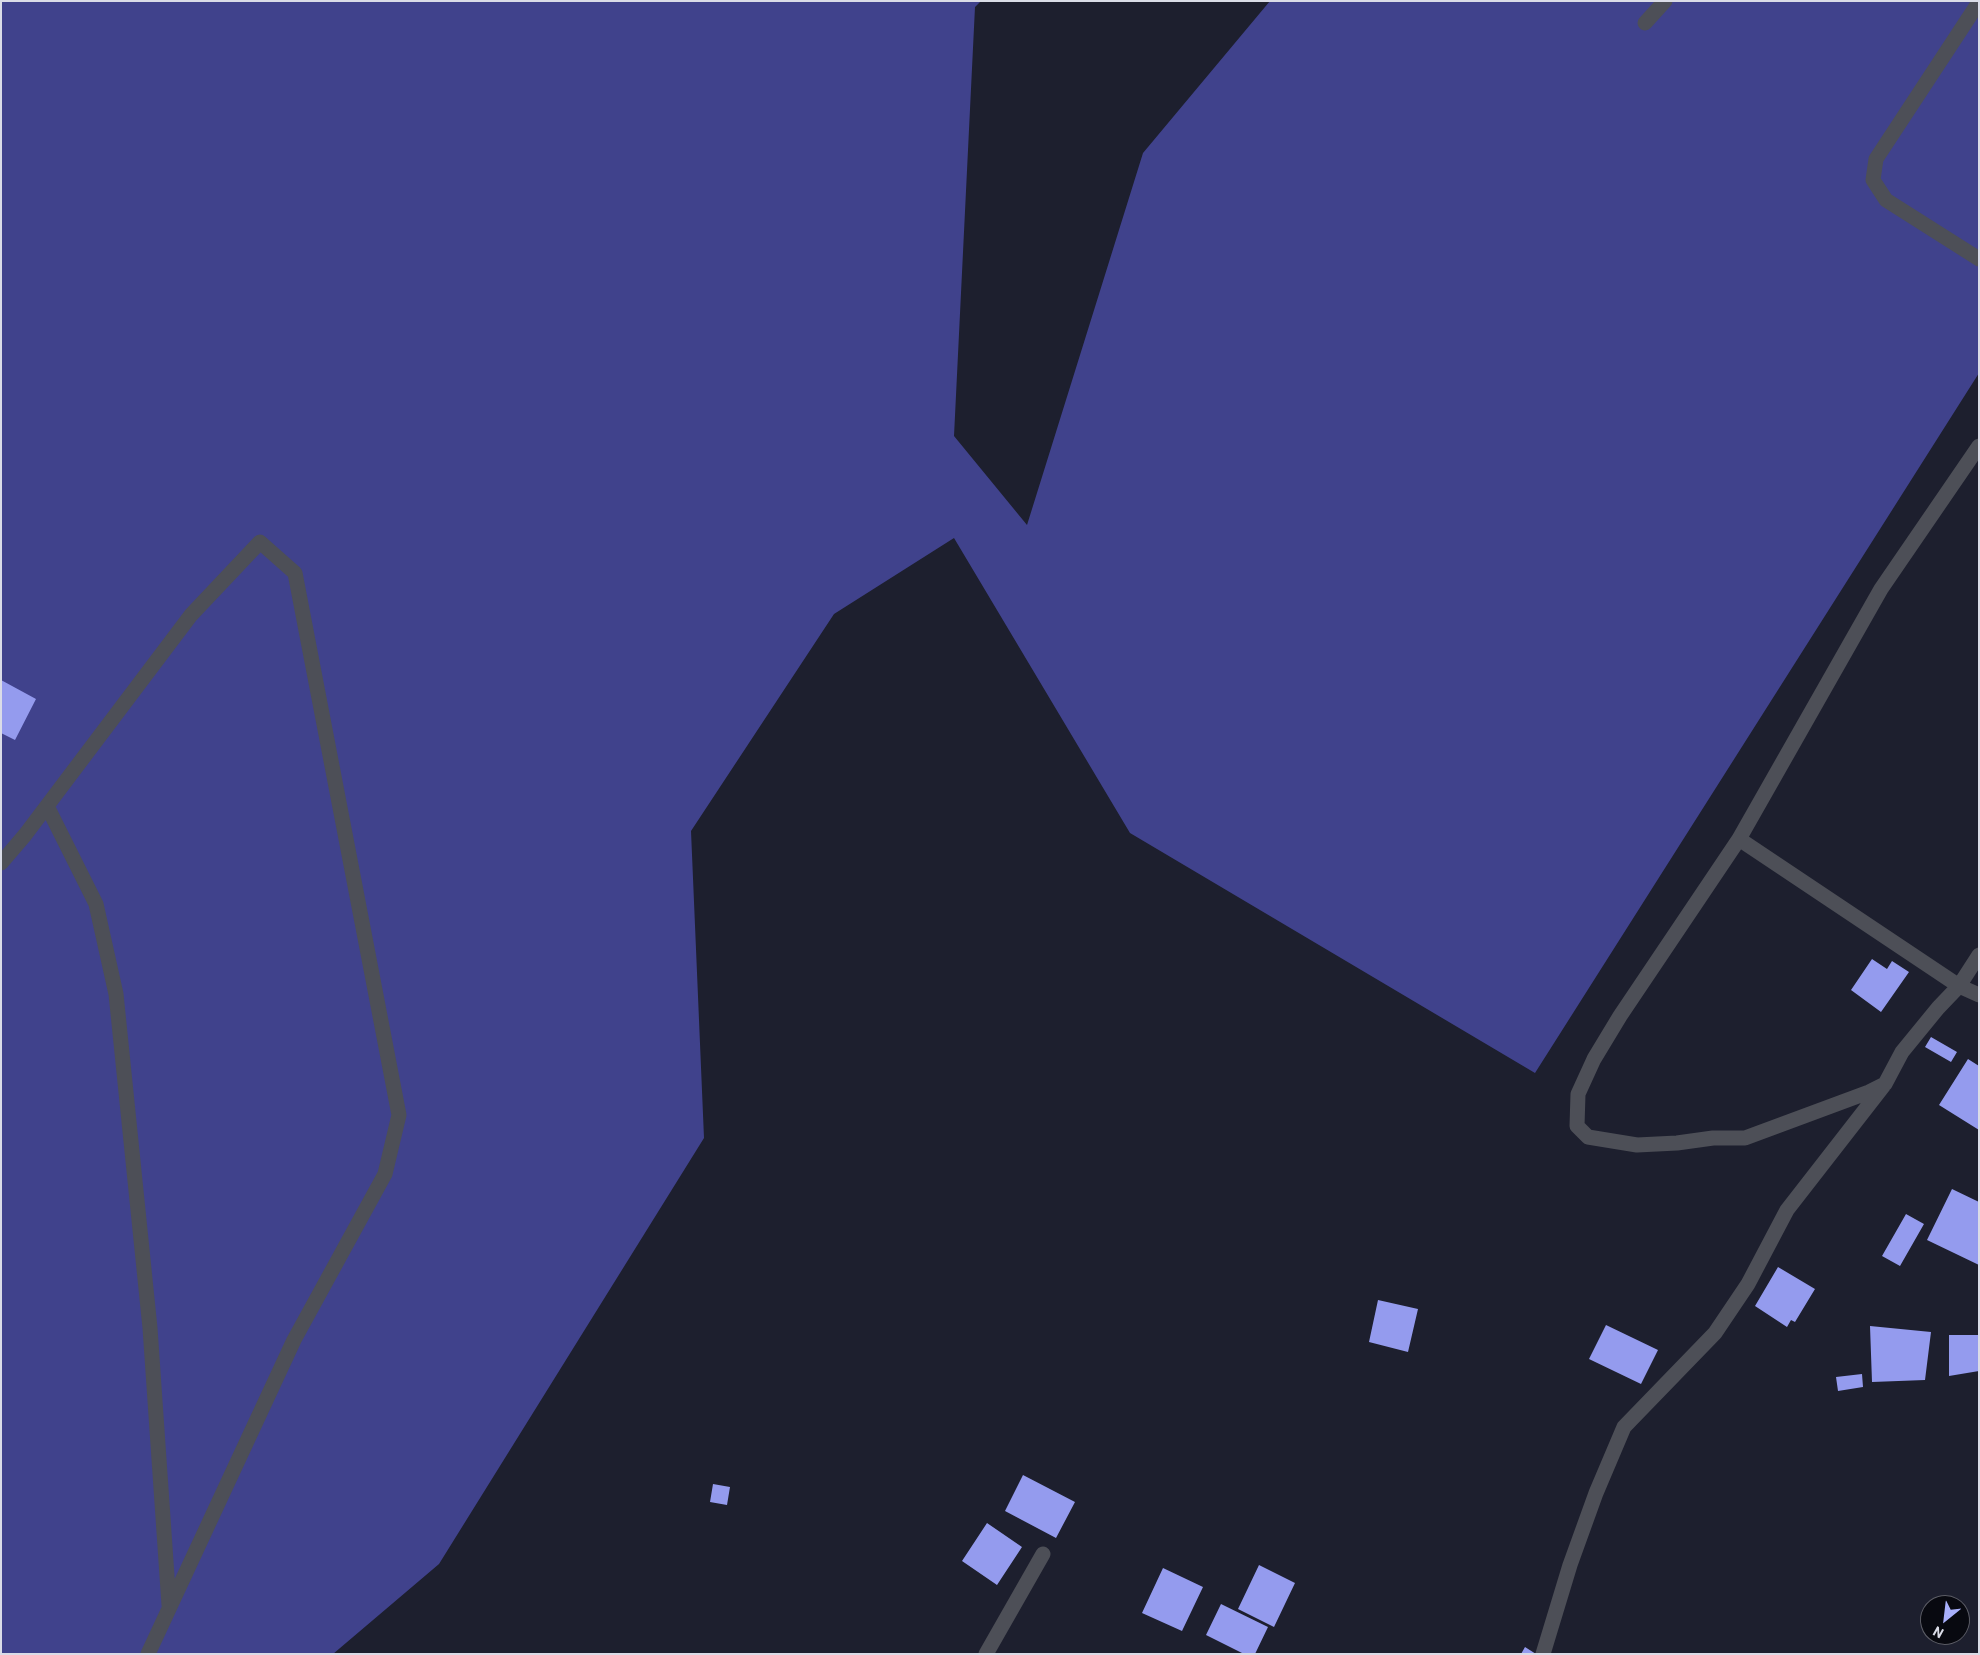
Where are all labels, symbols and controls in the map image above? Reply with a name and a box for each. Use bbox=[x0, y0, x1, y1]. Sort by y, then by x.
north arrow bbox=[1920, 1595, 1970, 1645]
text: N bbox=[1930, 1623, 1946, 1642]

